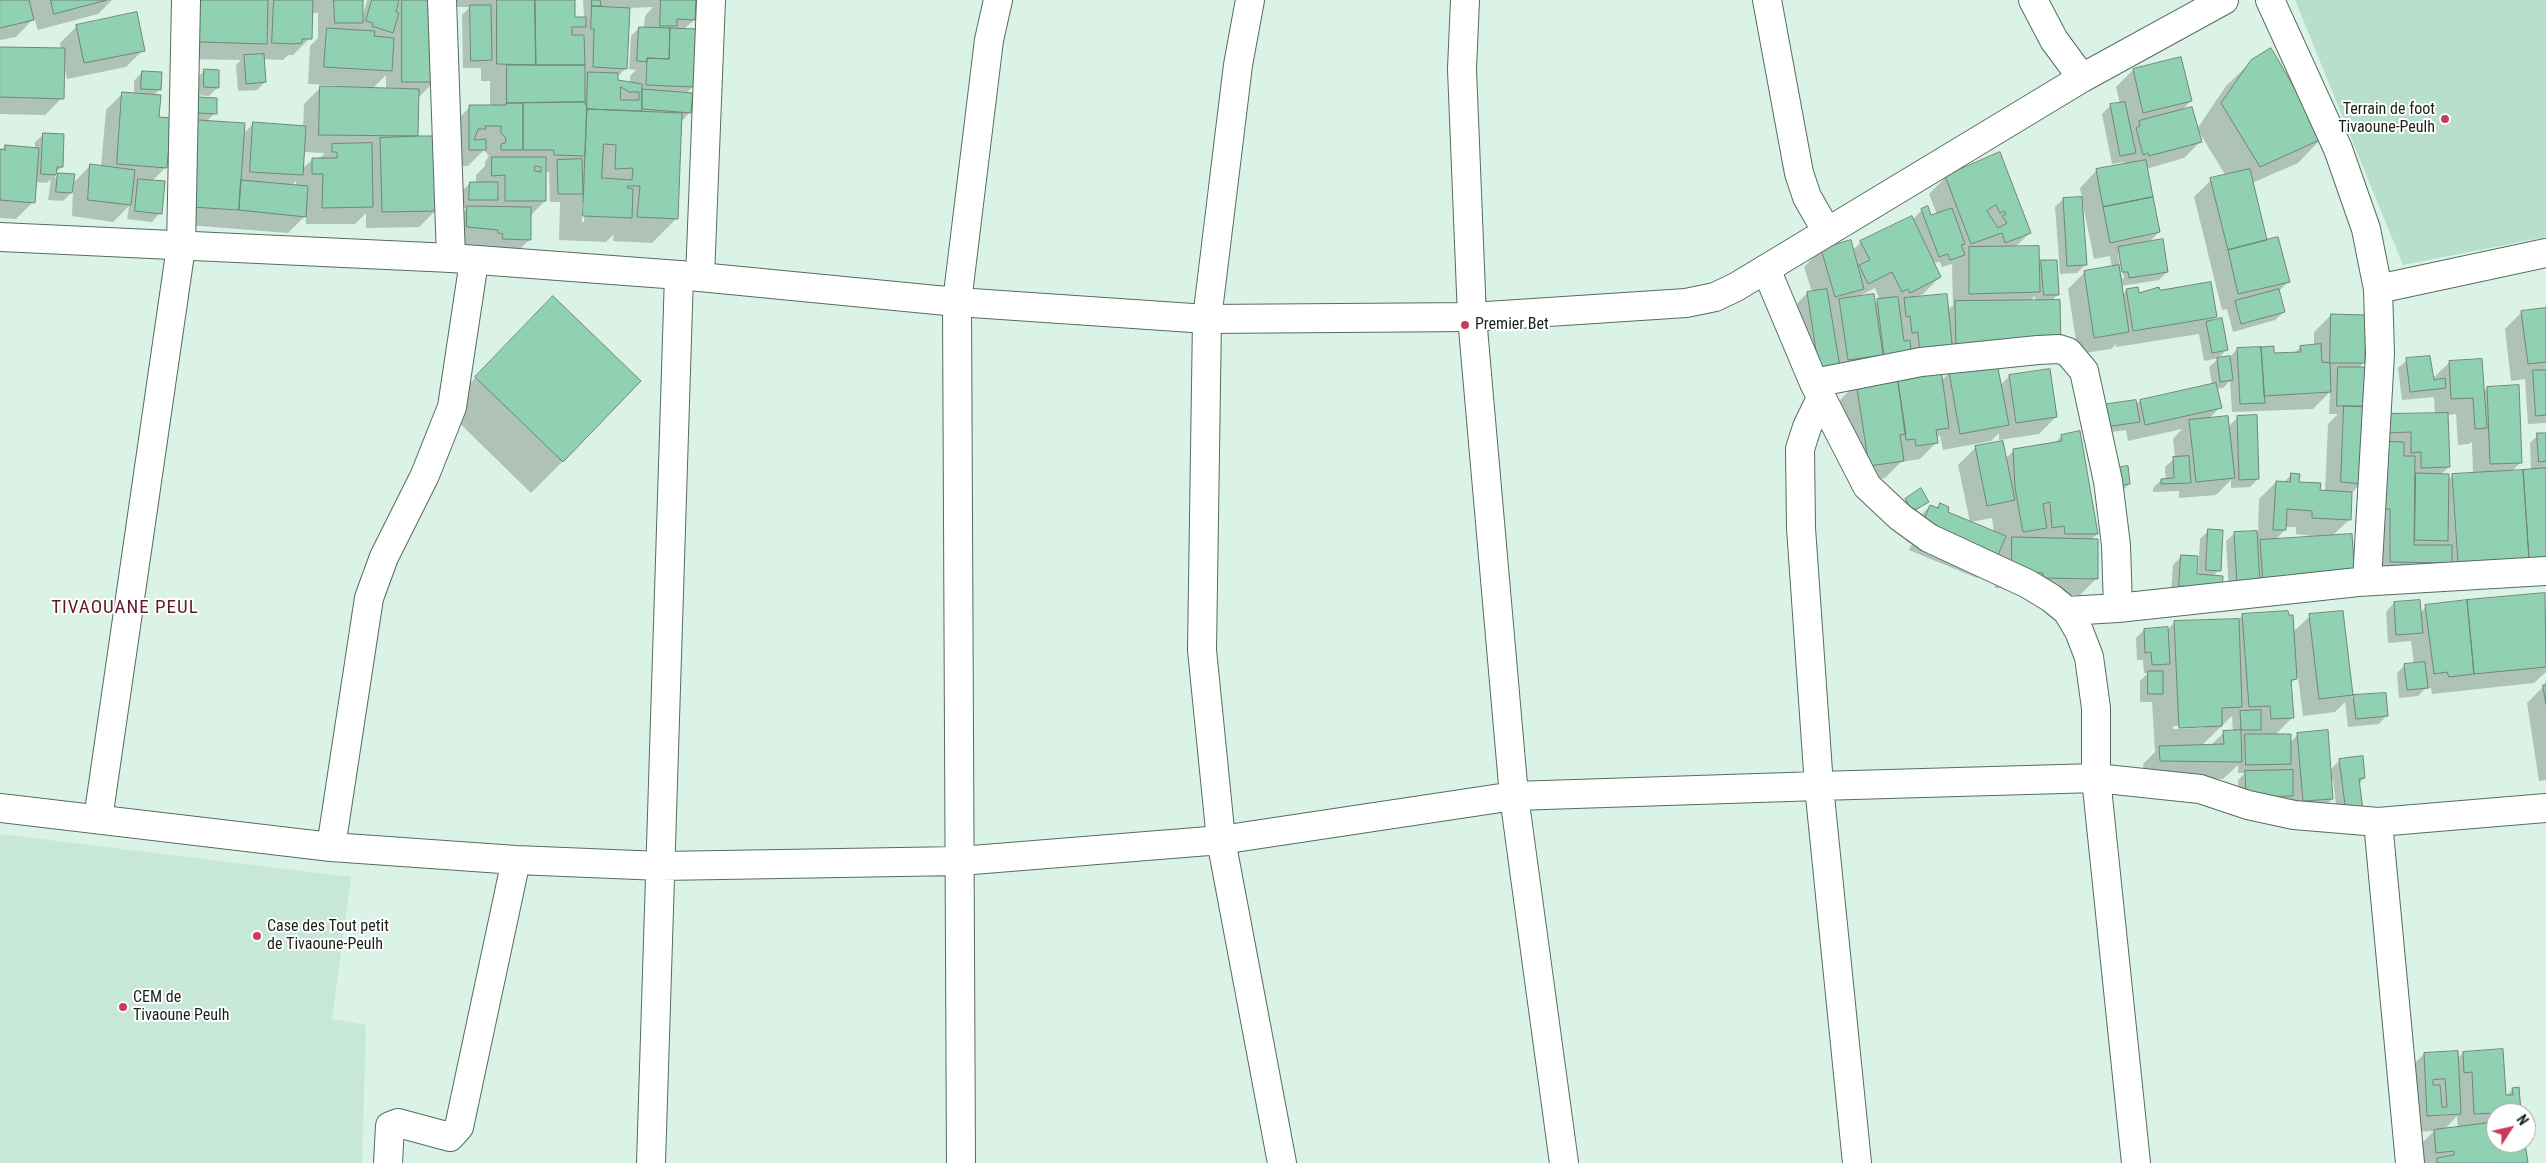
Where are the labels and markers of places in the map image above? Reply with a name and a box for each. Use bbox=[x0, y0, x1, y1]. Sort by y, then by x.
place label: Terrain de foot Tivaoune-Peulh bbox=[2338, 100, 2435, 138]
marker: Terrain de foot Tivaoune-Peulh bbox=[2439, 113, 2451, 125]
place label: Premier Bet bbox=[1475, 315, 1549, 335]
marker: Premier Bet bbox=[1459, 319, 1471, 331]
place label: Case des Tout petit de Tivaoune-Peulh bbox=[267, 917, 389, 955]
marker: Case des Tout petit de Tivaoune-Peulh bbox=[251, 930, 263, 942]
place label: CEM de Tivaoune Peulh bbox=[133, 988, 229, 1026]
marker: CEM de Tivaoune Peulh bbox=[117, 1001, 129, 1013]

